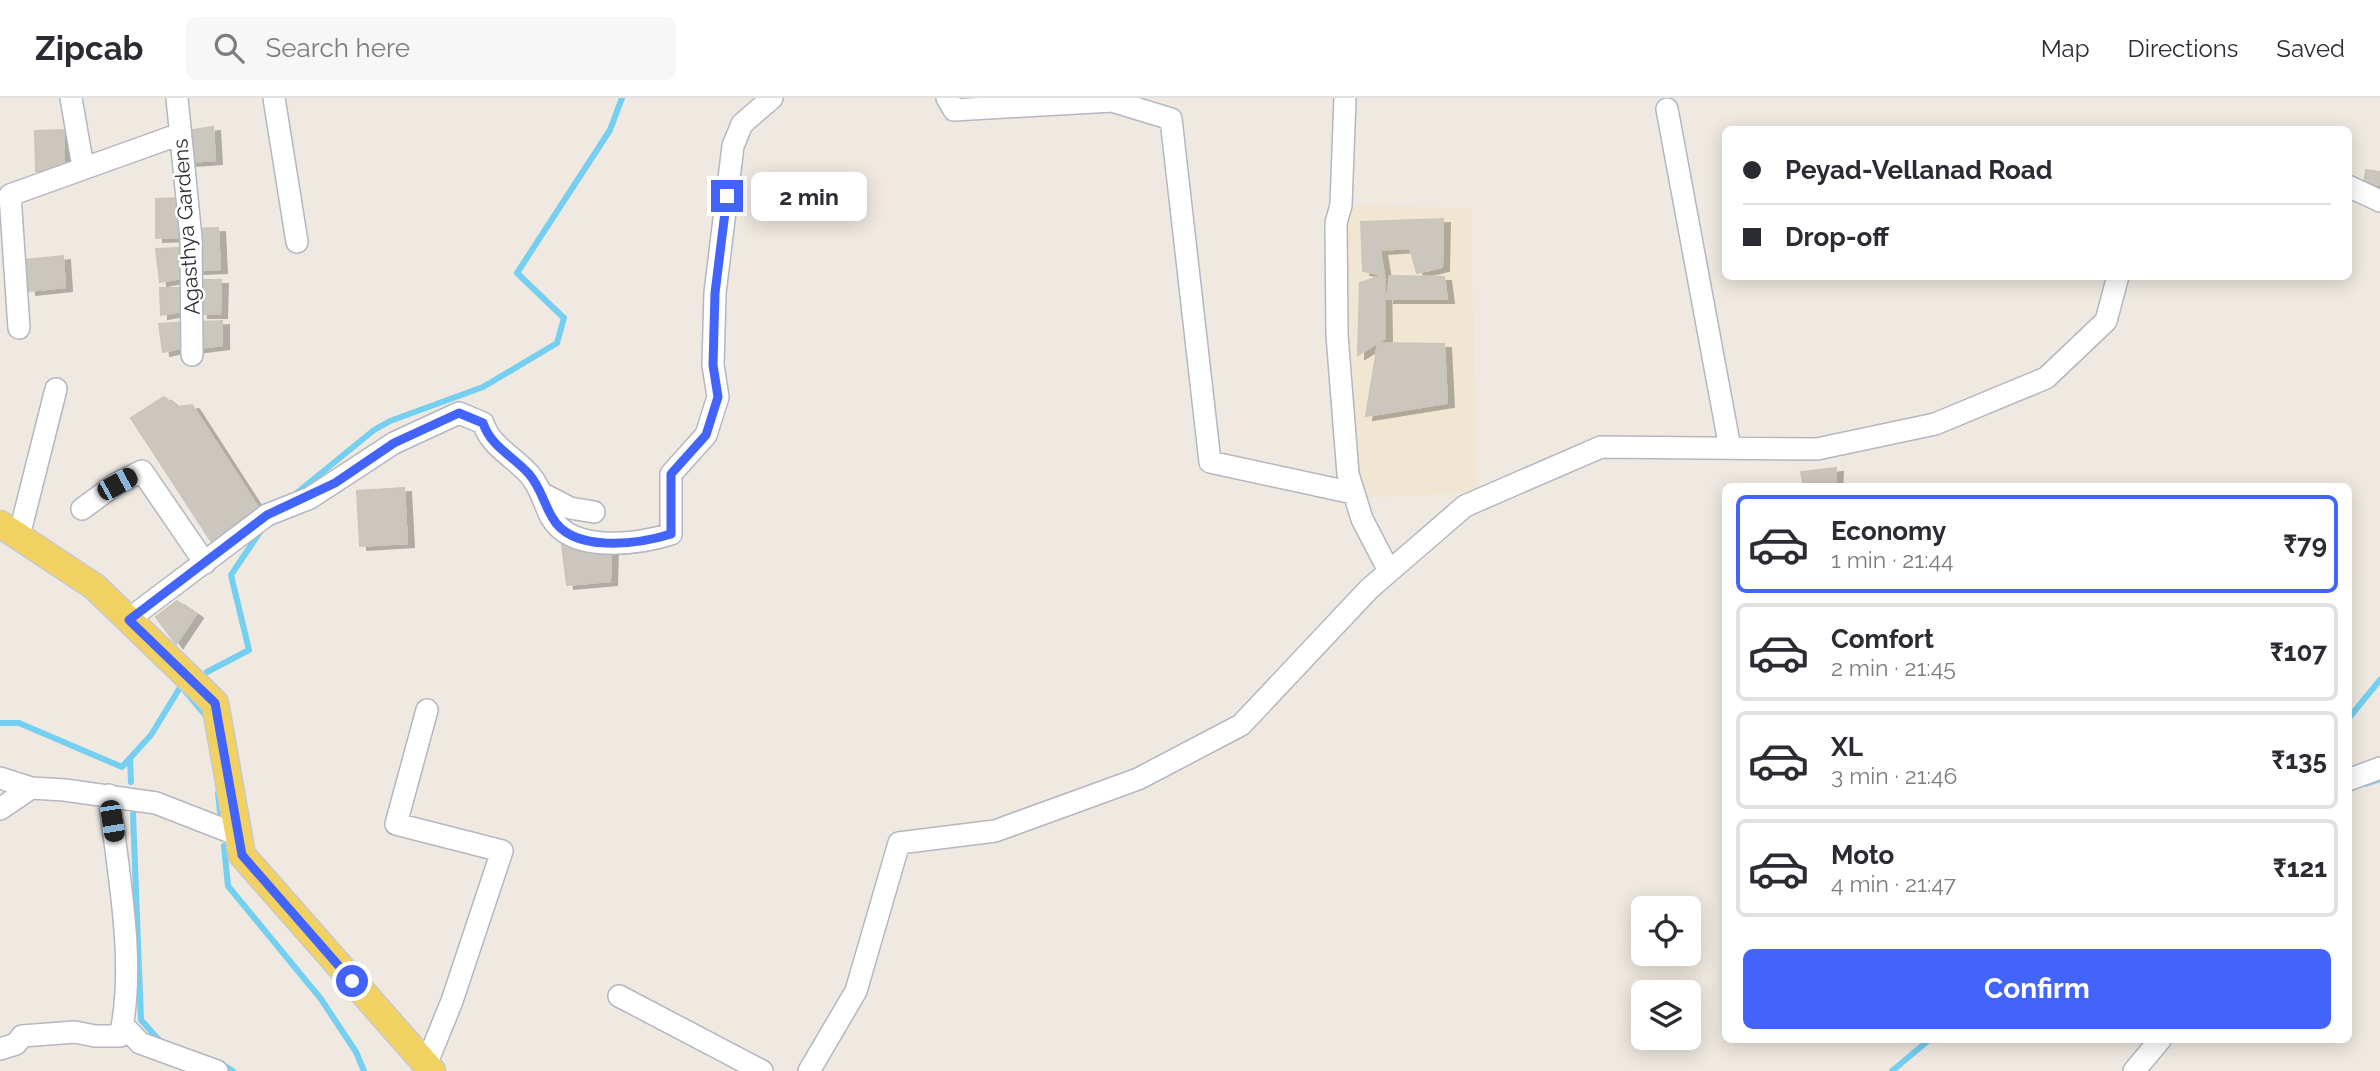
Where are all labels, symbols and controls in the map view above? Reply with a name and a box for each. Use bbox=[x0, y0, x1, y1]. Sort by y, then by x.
search box bbox=[186, 17, 676, 80]
text: Zipcab bbox=[35, 29, 144, 68]
icon: search bbox=[210, 29, 248, 67]
text: Search here bbox=[266, 33, 410, 63]
text: Map bbox=[2041, 34, 2090, 63]
text: Directions bbox=[2128, 34, 2238, 63]
text: Saved bbox=[2276, 34, 2345, 63]
street label: Agasthya Gardens bbox=[167, 138, 205, 316]
text: Peyad-Vellanad Road bbox=[1785, 155, 2052, 185]
callout: 2 min bbox=[752, 172, 867, 220]
route end bbox=[711, 180, 743, 212]
text: 2 min bbox=[779, 183, 839, 210]
text: Drop-off bbox=[1785, 222, 1889, 252]
car bbox=[94, 465, 141, 503]
icon: car bbox=[1747, 513, 1810, 576]
text: Economy bbox=[1831, 516, 1946, 546]
text: ₹79 bbox=[2283, 529, 2327, 559]
text: 1 min · 21:44 bbox=[1831, 546, 1954, 573]
icon: car bbox=[1747, 621, 1810, 684]
text: Comfort bbox=[1831, 624, 1934, 654]
text: ₹107 bbox=[2270, 637, 2327, 667]
text: 2 min · 21:45 bbox=[1831, 654, 1956, 681]
icon: car bbox=[1747, 729, 1810, 792]
text: XL bbox=[1831, 732, 1863, 762]
text: ₹135 bbox=[2271, 745, 2327, 775]
text: 3 min · 21:46 bbox=[1831, 762, 1957, 789]
car bbox=[99, 799, 126, 843]
icon: car bbox=[1747, 837, 1810, 900]
text: Moto bbox=[1831, 840, 1894, 870]
text: ₹121 bbox=[2273, 853, 2327, 883]
text: 4 min · 21:47 bbox=[1831, 870, 1956, 897]
map controls bbox=[1631, 896, 1701, 1050]
button: locate bbox=[1631, 896, 1701, 966]
button: Confirm bbox=[1743, 949, 2331, 1029]
route start bbox=[336, 965, 368, 997]
button: layers bbox=[1631, 980, 1701, 1050]

